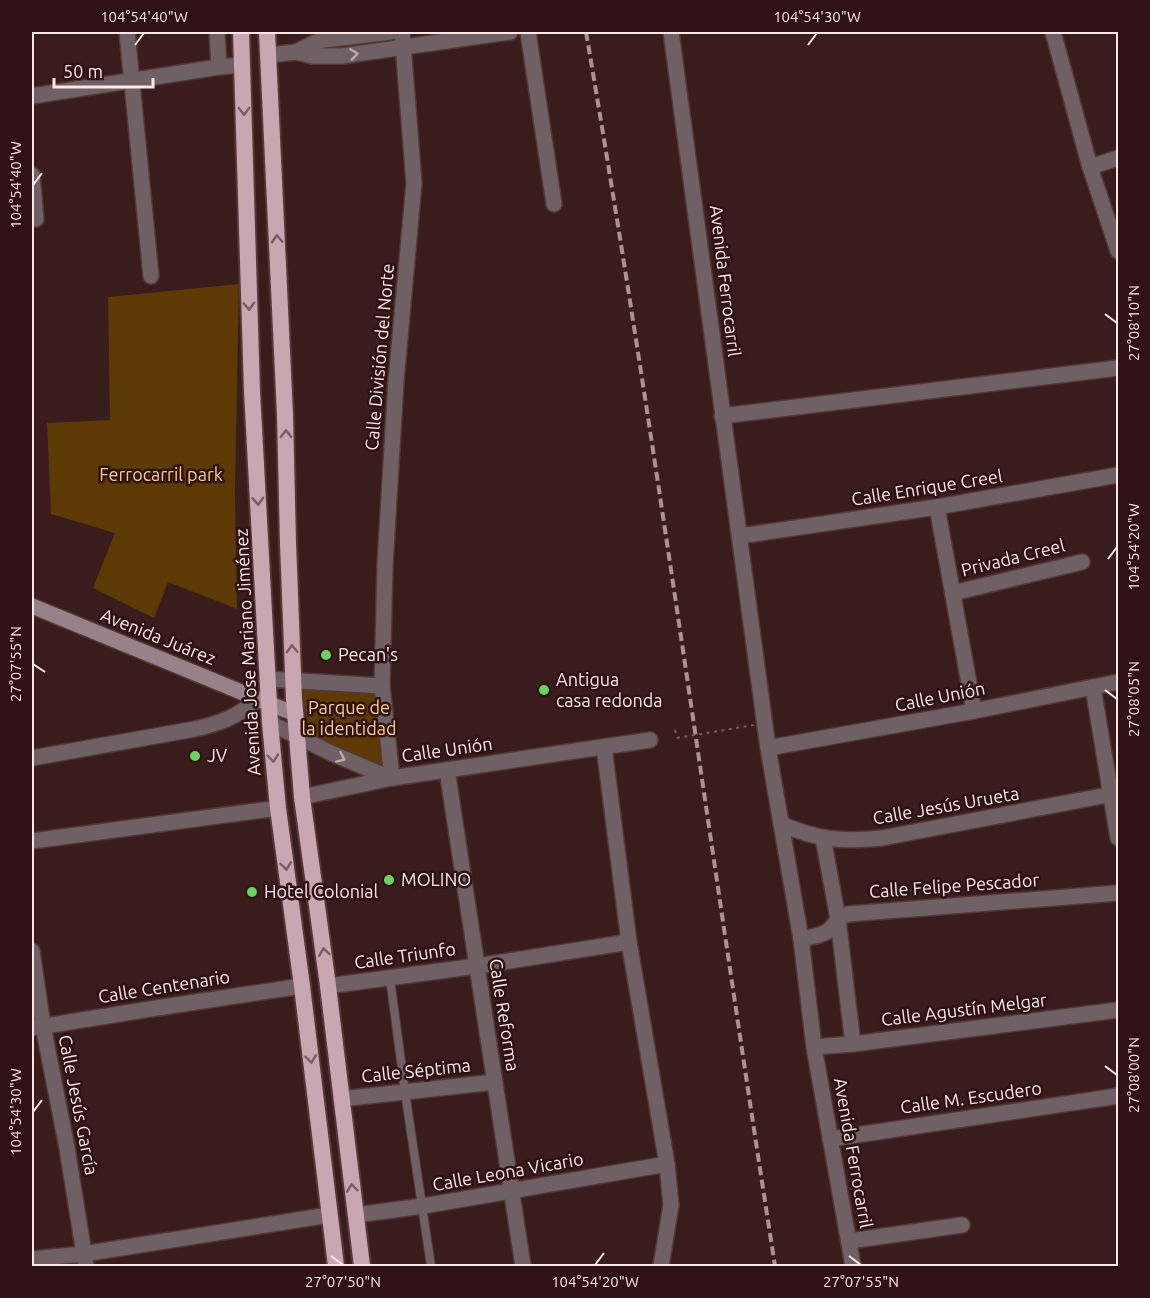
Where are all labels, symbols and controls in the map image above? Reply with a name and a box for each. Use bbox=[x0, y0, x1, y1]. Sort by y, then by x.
text: 104°54'40"W bbox=[100, 8, 188, 25]
text: 104°54'30"W bbox=[773, 8, 861, 25]
one-way arrow bbox=[349, 49, 358, 61]
scale bar bbox=[54, 51, 153, 89]
text: 50 m bbox=[63, 61, 103, 81]
one-way arrow bbox=[237, 106, 250, 115]
text: 104°54'40"W bbox=[7, 141, 24, 229]
street label: Avenida Ferrocarril bbox=[707, 204, 745, 358]
one-way arrow bbox=[270, 234, 283, 243]
street label: Calle División del Norte bbox=[361, 263, 397, 451]
text: 27°08'10"N bbox=[1125, 285, 1142, 361]
one-way arrow bbox=[243, 301, 255, 310]
one-way arrow bbox=[280, 429, 292, 438]
park label: Ferrocarril park bbox=[99, 464, 223, 484]
street label: Calle Enrique Creel bbox=[850, 465, 1004, 509]
one-way arrow bbox=[252, 496, 265, 505]
text: 104°54'20"W bbox=[1125, 503, 1142, 591]
street label: Avenida Jose Mariano Jiménez bbox=[231, 528, 263, 776]
street label: Privada Creel bbox=[959, 534, 1067, 580]
street label: Avenida Juárez bbox=[98, 604, 219, 668]
text: 27°07'55"N bbox=[7, 626, 24, 702]
place label: Pecan's bbox=[338, 644, 398, 664]
one-way arrow bbox=[286, 645, 299, 654]
marker: Pecan's bbox=[319, 648, 333, 662]
text: 27°08'05"N bbox=[1125, 661, 1142, 737]
place label: Antigua casa redonda bbox=[556, 669, 663, 710]
street label: Calle Unión bbox=[893, 677, 987, 715]
marker: Antigua casa redonda bbox=[537, 683, 551, 697]
park label: Parque de la identidad bbox=[301, 697, 397, 738]
street label: Calle Unión bbox=[400, 733, 494, 765]
place label: JV bbox=[207, 745, 228, 765]
marker: JV bbox=[188, 749, 202, 763]
one-way arrow bbox=[335, 750, 346, 762]
one-way arrow bbox=[266, 754, 279, 763]
street label: Calle Jesús Urueta bbox=[871, 782, 1021, 828]
one-way arrow bbox=[279, 861, 291, 871]
place label: MOLINO bbox=[401, 869, 471, 889]
street label: Calle Felipe Pescador bbox=[868, 869, 1040, 901]
marker: MOLINO bbox=[382, 873, 396, 887]
place label: Hotel Colonial bbox=[264, 881, 379, 901]
marker: Hotel Colonial bbox=[245, 885, 259, 899]
street label: Calle Triunfo bbox=[353, 938, 457, 972]
one-way arrow bbox=[318, 948, 330, 957]
street label: Calle Reforma bbox=[486, 957, 524, 1073]
street label: Calle Centenario bbox=[96, 966, 231, 1006]
street label: Calle Agustín Melgar bbox=[880, 989, 1048, 1029]
street label: Calle Jesús García bbox=[56, 1033, 102, 1177]
text: 27°08'00"N bbox=[1125, 1037, 1142, 1113]
street label: Calle Séptima bbox=[360, 1054, 472, 1086]
one-way arrow bbox=[304, 1055, 316, 1064]
text: 104°54'30"W bbox=[7, 1068, 24, 1156]
street label: Avenida Ferrocarril bbox=[831, 1076, 877, 1230]
street label: Calle M. Escudero bbox=[899, 1077, 1043, 1117]
street label: Calle Leona Vicario bbox=[431, 1148, 585, 1194]
one-way arrow bbox=[347, 1183, 359, 1192]
text: 27°07'50"N bbox=[305, 1273, 381, 1290]
text: 104°54'20"W bbox=[551, 1273, 639, 1290]
text: 27°07'55"N bbox=[823, 1273, 899, 1290]

